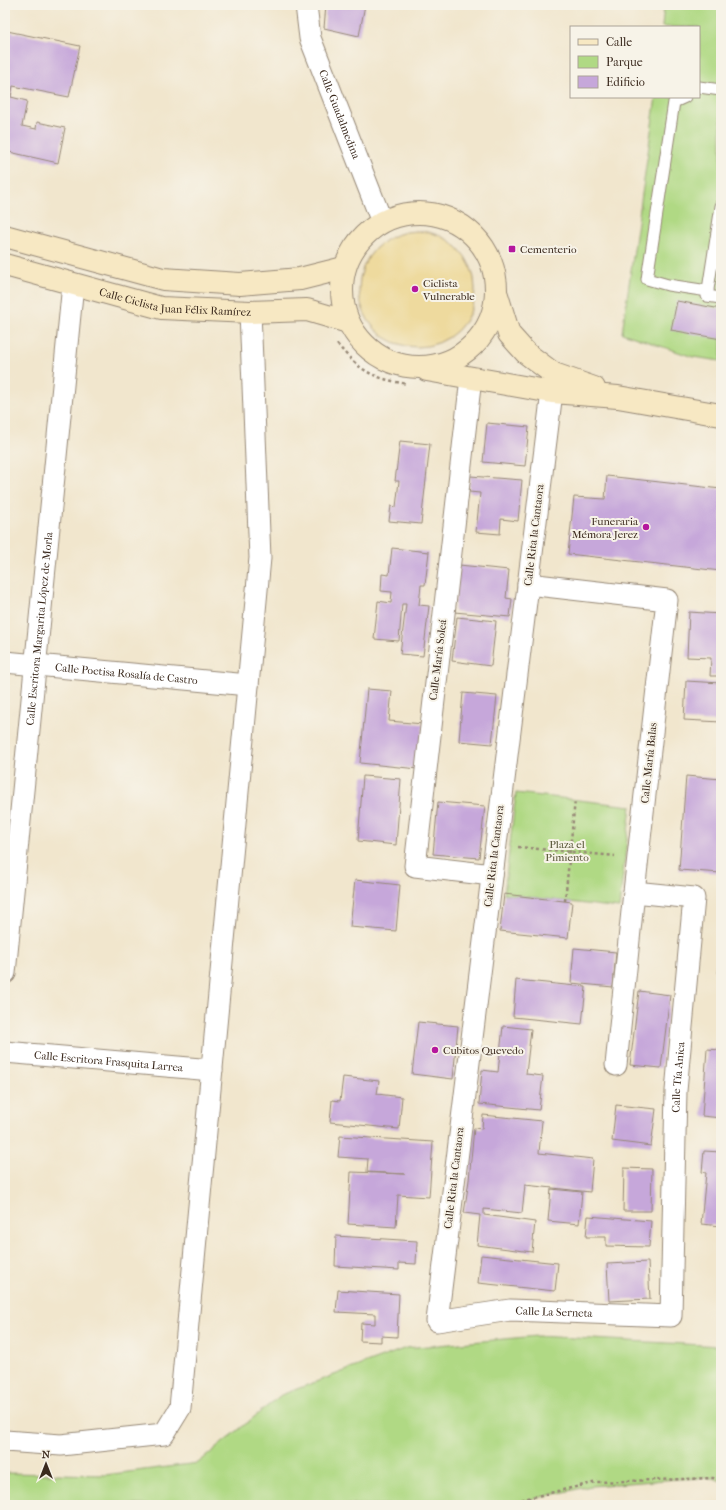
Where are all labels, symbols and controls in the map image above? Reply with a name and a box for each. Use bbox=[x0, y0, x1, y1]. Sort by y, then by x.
legend bbox=[570, 26, 700, 98]
text: Calle bbox=[606, 35, 632, 49]
text: Parque bbox=[606, 55, 643, 69]
street label: Calle Guadalmedina bbox=[316, 68, 363, 162]
text: Edificio bbox=[606, 75, 645, 89]
place label: Cementerio bbox=[520, 243, 577, 256]
marker: Cementerio bbox=[507, 244, 517, 254]
place label: Ciclista Vulnerable bbox=[422, 277, 475, 303]
marker: Ciclista Vulnerable bbox=[410, 284, 420, 294]
street label: Calle Ciclista Juan Félix Ramírez bbox=[98, 285, 251, 319]
street label: Calle Rita la Cantaora bbox=[521, 482, 547, 587]
place label: Funeraria Mémora Jerez bbox=[572, 515, 639, 541]
marker: Funeraria Mémora Jerez bbox=[641, 522, 651, 532]
street label: Calle Escritora Margarita López de Morla bbox=[23, 530, 55, 726]
street label: Calle María Soleá bbox=[427, 618, 450, 701]
street label: Calle Poetisa Rosalía de Castro bbox=[54, 660, 199, 687]
street label: Calle María Balas bbox=[638, 722, 660, 804]
street label: Calle Rita la Cantaora bbox=[481, 803, 507, 908]
park label: Plaza el Pimiento bbox=[545, 838, 589, 864]
street label: Calle Tía Anica bbox=[669, 1040, 687, 1113]
place label: Cubitos Quevedo bbox=[443, 1044, 524, 1057]
marker: Cubitos Quevedo bbox=[430, 1045, 440, 1055]
street label: Calle Escritora Frasquita Larrea bbox=[34, 1048, 184, 1074]
street label: Calle Rita la Cantaora bbox=[441, 1125, 467, 1230]
street label: Calle La Serneta bbox=[515, 1304, 594, 1320]
north arrow bbox=[26, 1444, 66, 1484]
text: N bbox=[42, 1448, 51, 1461]

